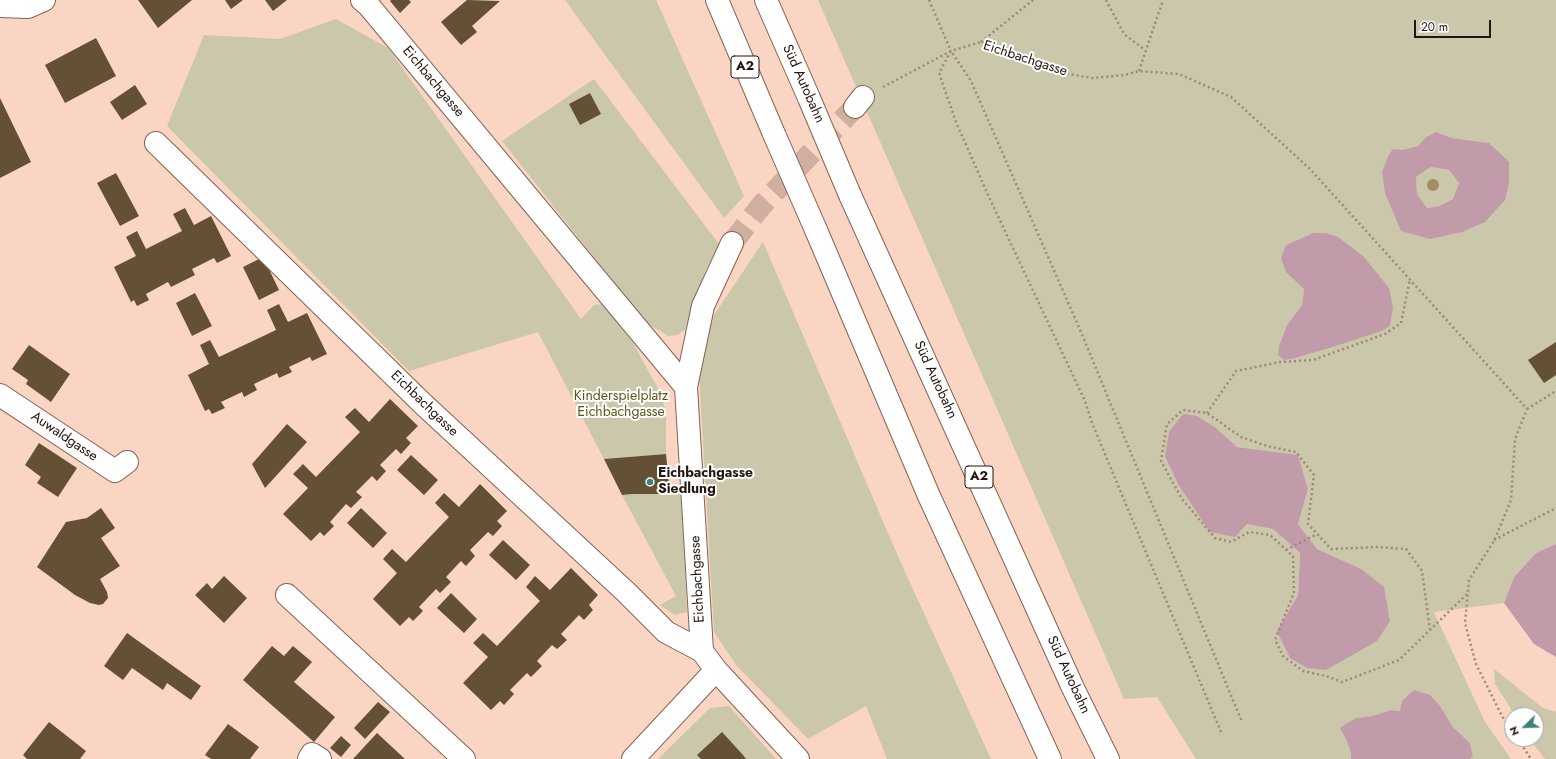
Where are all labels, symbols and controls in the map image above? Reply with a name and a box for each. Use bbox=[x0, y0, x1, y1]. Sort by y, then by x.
scale bar bbox=[1416, 12, 1493, 38]
text: 20 m bbox=[1421, 18, 1448, 36]
street label: Eichbachgasse bbox=[981, 38, 1069, 80]
street label: Süd Autobahn bbox=[778, 42, 828, 126]
street label: Eichbachgasse bbox=[398, 43, 468, 121]
road number: A2 bbox=[731, 56, 759, 78]
street label: Süd Autobahn bbox=[910, 338, 960, 422]
street label: Eichbachgasse bbox=[387, 368, 461, 440]
park label: Kinderspielplatz Eichbachgasse bbox=[574, 389, 668, 422]
street label: Auwaldgasse bbox=[27, 409, 101, 465]
place label: Eichbachgasse Siedlung bbox=[658, 466, 753, 498]
road number: A2 bbox=[965, 466, 993, 488]
marker: Eichbachgasse Siedlung bbox=[645, 477, 655, 487]
street label: Eichbachgasse bbox=[687, 535, 709, 623]
street label: Süd Autobahn bbox=[1043, 633, 1093, 717]
north arrow bbox=[1504, 707, 1544, 747]
text: N bbox=[1505, 724, 1523, 738]

